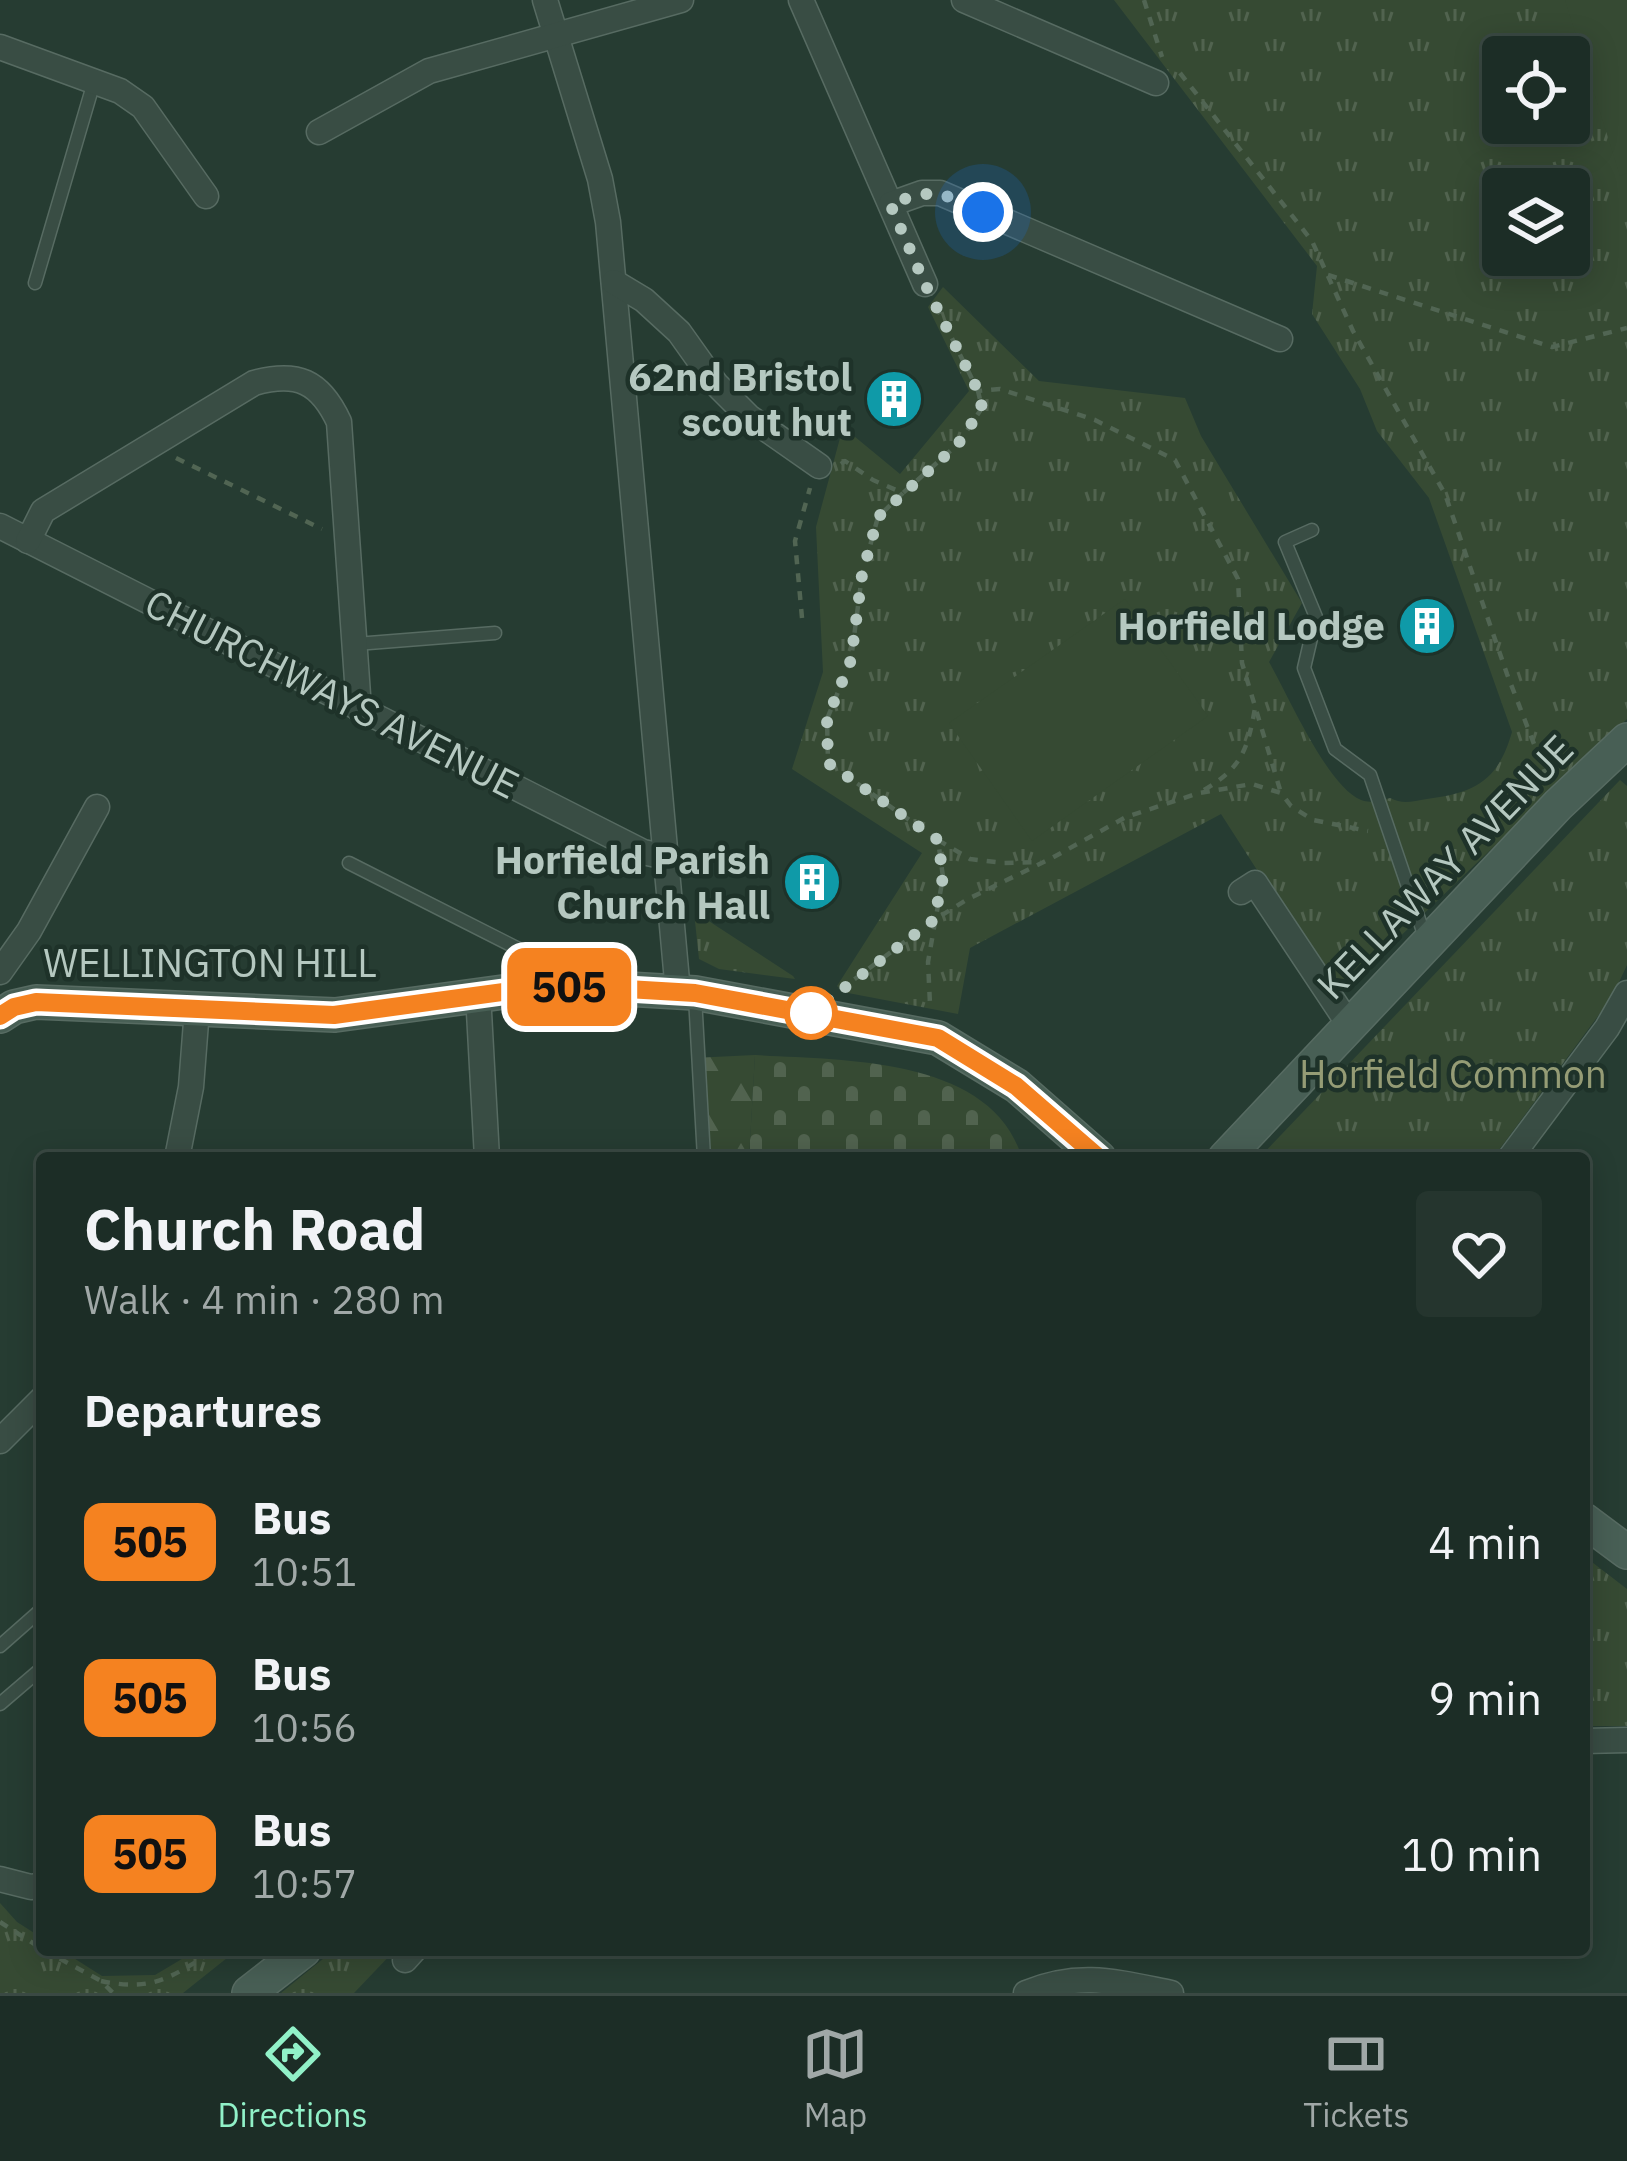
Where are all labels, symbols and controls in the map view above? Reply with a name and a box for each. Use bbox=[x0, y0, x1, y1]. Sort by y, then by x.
map controls bbox=[1482, 36, 1590, 276]
button: locate bbox=[1482, 36, 1590, 144]
button: layers bbox=[1482, 168, 1590, 276]
your location bbox=[953, 182, 1013, 242]
place label: 62nd Bristol scout hut bbox=[628, 351, 852, 447]
building icon: 62nd Bristol scout hut bbox=[863, 368, 925, 430]
street label: CHURCHWAYS AVENUE bbox=[137, 577, 528, 810]
building icon: Horfield Lodge bbox=[1396, 595, 1458, 657]
place label: Horfield Lodge bbox=[1118, 600, 1385, 651]
street label: KELLAWAY AVENUE bbox=[1305, 724, 1584, 1010]
place label: Horfield Parish Church Hall bbox=[495, 834, 770, 930]
building icon: Horfield Parish Church Hall bbox=[781, 851, 843, 913]
street label: WELLINGTON HILL bbox=[43, 937, 377, 988]
line badge: 505 bbox=[500, 948, 638, 1026]
text: 505 bbox=[531, 959, 607, 1014]
unlabelled marker bbox=[786, 988, 836, 1038]
park label: Horfield Common bbox=[1299, 1048, 1607, 1099]
button: heart bbox=[1416, 1191, 1542, 1317]
text: Church Road bbox=[84, 1192, 426, 1266]
text: Walk · 4 min · 280 m bbox=[84, 1274, 445, 1325]
text: Departures bbox=[84, 1381, 322, 1439]
text: Bus bbox=[252, 1488, 332, 1546]
text: 4 min bbox=[1428, 1513, 1542, 1571]
text: 505 bbox=[112, 1514, 188, 1569]
text: 10:51 bbox=[252, 1546, 357, 1597]
text: Bus bbox=[252, 1644, 332, 1702]
text: 9 min bbox=[1428, 1669, 1542, 1727]
text: 505 bbox=[112, 1670, 188, 1725]
text: 10:56 bbox=[252, 1702, 357, 1753]
text: Bus bbox=[252, 1800, 332, 1858]
text: 10 min bbox=[1401, 1825, 1542, 1883]
text: 505 bbox=[112, 1826, 188, 1881]
text: 10:57 bbox=[252, 1858, 357, 1909]
tab: Directions bbox=[217, 2021, 368, 2136]
tab: Map bbox=[802, 2021, 868, 2136]
tab: Tickets bbox=[1303, 2021, 1410, 2136]

